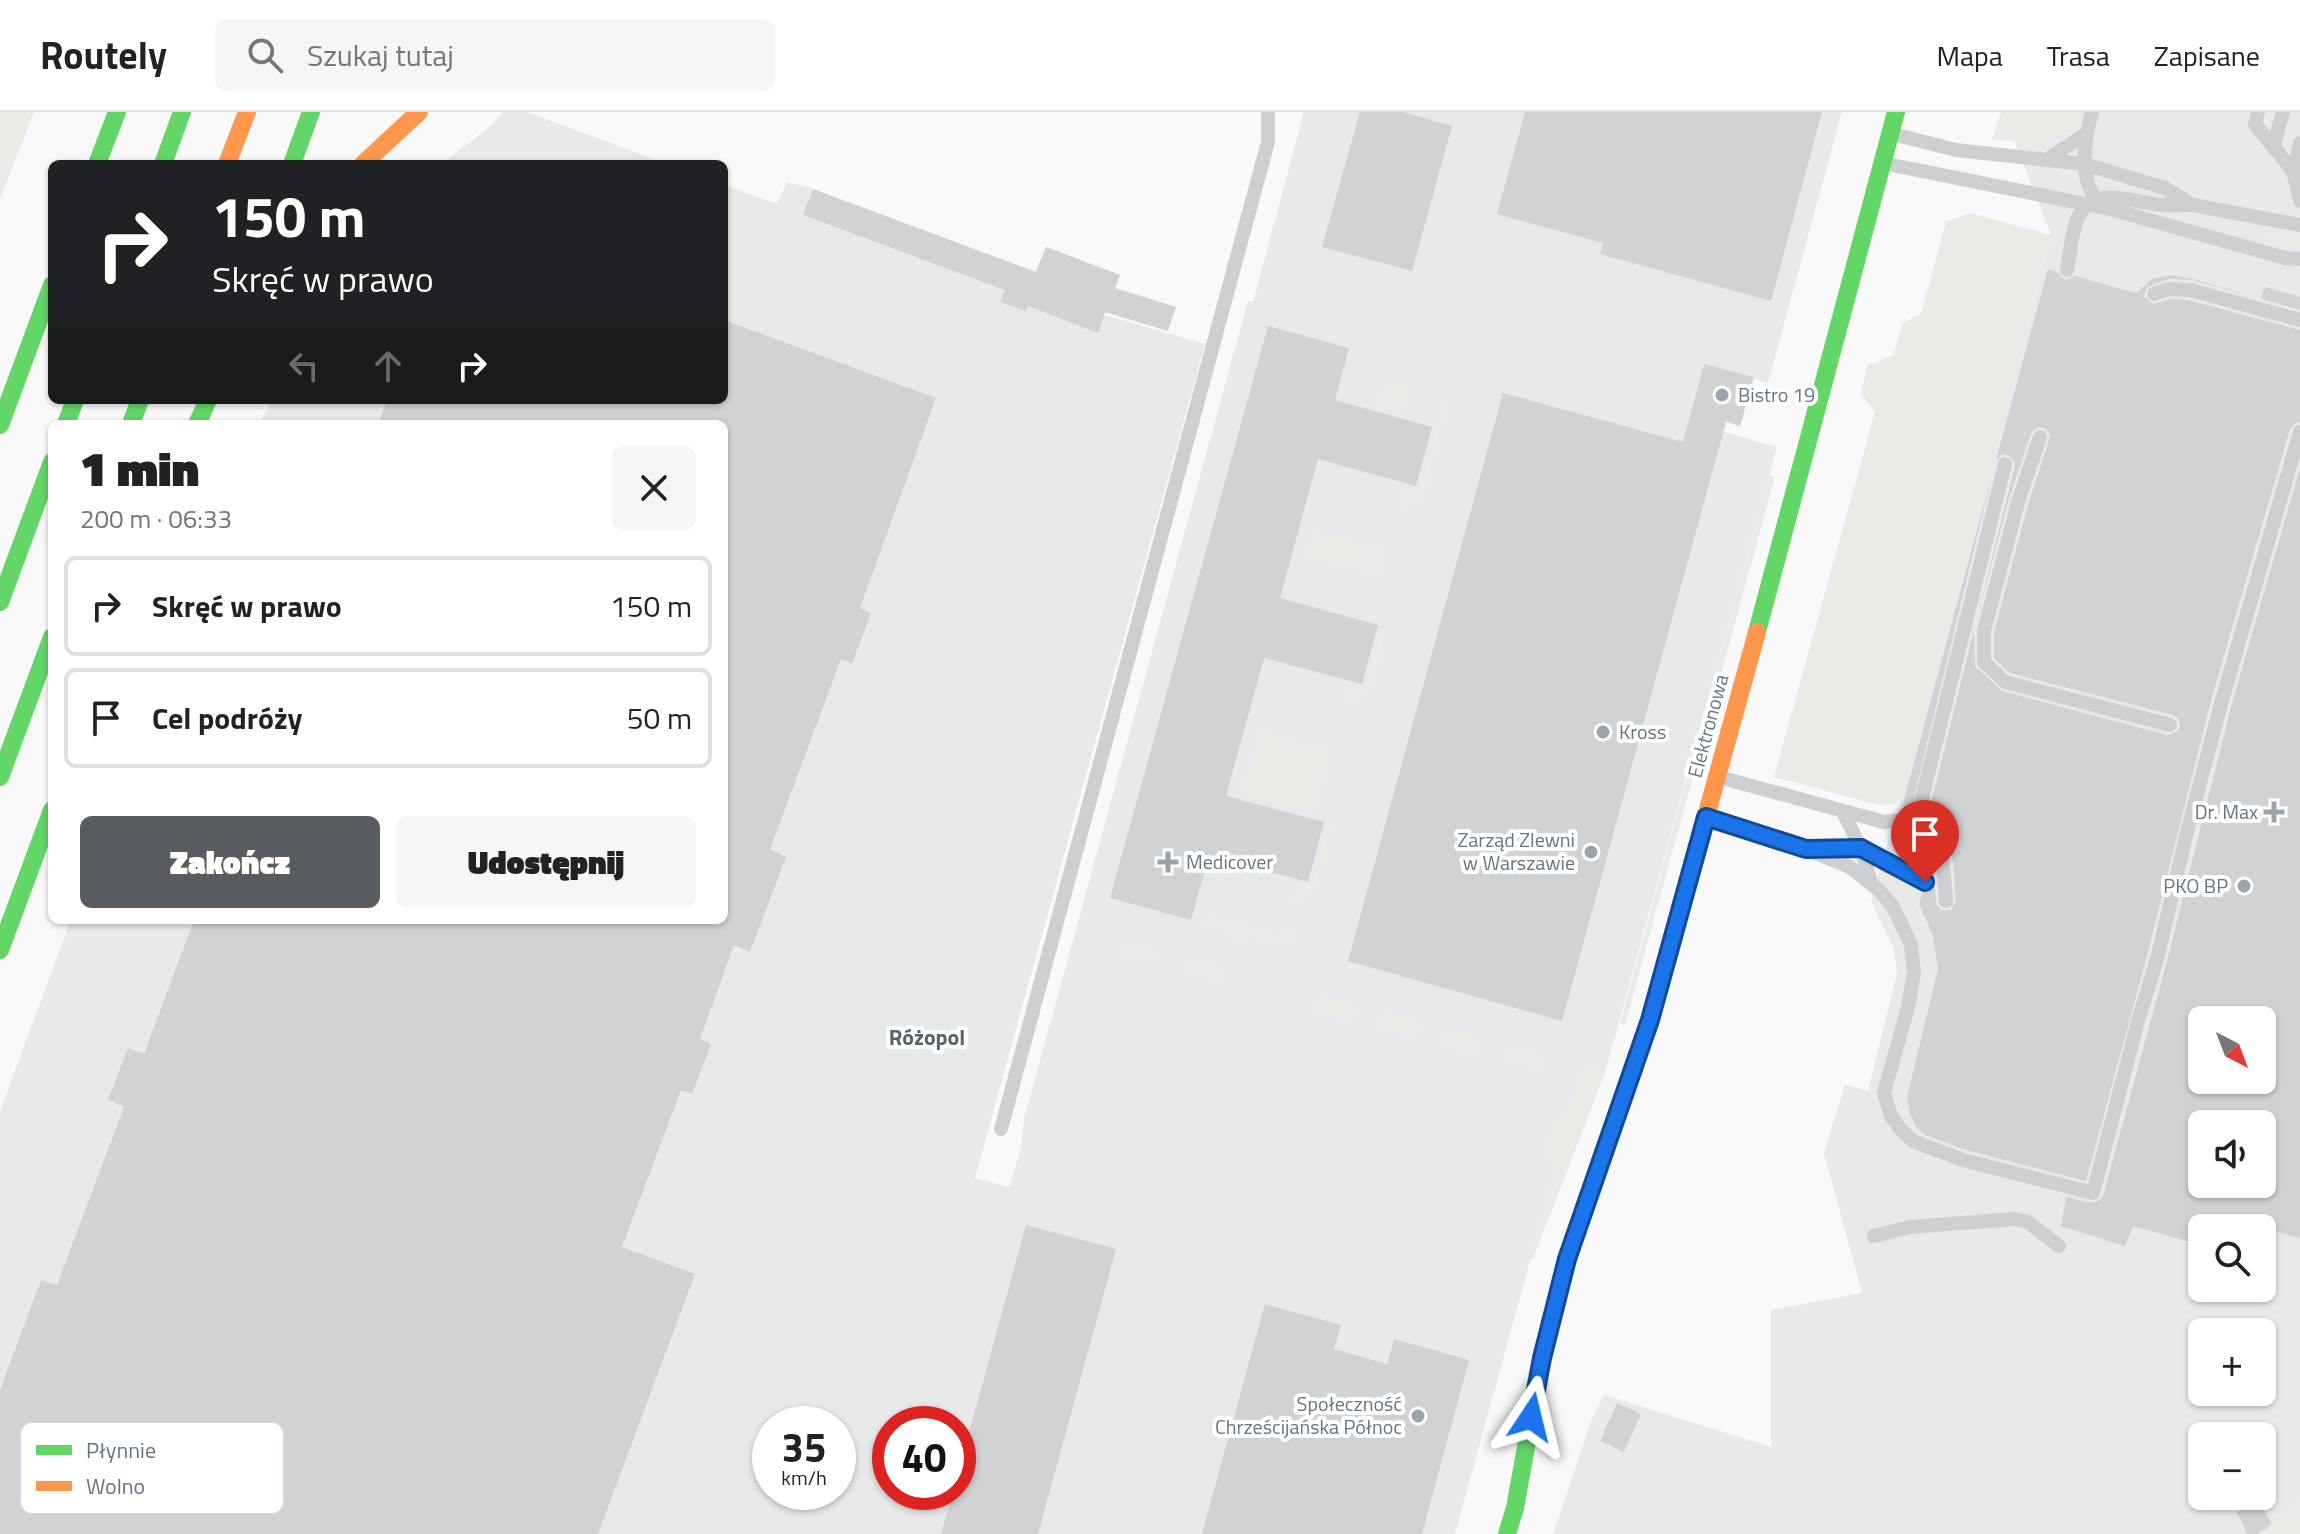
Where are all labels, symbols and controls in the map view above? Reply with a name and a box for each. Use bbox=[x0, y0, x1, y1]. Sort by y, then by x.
search box bbox=[215, 19, 775, 91]
text: Routely bbox=[40, 26, 167, 84]
text: Szukaj tutaj bbox=[307, 32, 454, 78]
icon: search bbox=[243, 33, 287, 77]
text: Mapa bbox=[1936, 34, 2003, 77]
text: Trasa bbox=[2047, 34, 2110, 77]
text: Zapisane bbox=[2154, 34, 2260, 77]
text: 150 m bbox=[212, 174, 365, 259]
icon: right bbox=[80, 192, 184, 296]
text: Skręć w prawo bbox=[212, 251, 434, 306]
icon: left bbox=[282, 344, 326, 388]
icon: ahead bbox=[366, 344, 410, 388]
icon: right bbox=[450, 344, 494, 388]
place label: Bistro 19 bbox=[1738, 379, 1815, 410]
marker: Bistro 19 bbox=[1713, 386, 1731, 404]
text: 1 min bbox=[80, 432, 199, 505]
button: close bbox=[612, 446, 696, 530]
text: 200 m · 06:33 bbox=[80, 499, 232, 538]
text: Skręć w prawo bbox=[152, 583, 342, 629]
text: 150 m bbox=[610, 583, 692, 629]
icon: right bbox=[84, 584, 128, 628]
street label: Elektronowa bbox=[1679, 671, 1736, 781]
text: Cel podróży bbox=[152, 695, 303, 741]
text: 50 m bbox=[627, 695, 692, 741]
icon: arrive bbox=[84, 696, 128, 740]
place label: Kross bbox=[1619, 716, 1666, 747]
marker: Kross bbox=[1594, 723, 1612, 741]
place label: Dr. Max bbox=[2195, 796, 2258, 827]
pin bbox=[1891, 800, 1959, 882]
marker: Dr. Max bbox=[2265, 803, 2283, 821]
icon: arrive bbox=[1903, 812, 1947, 856]
button: Zakończ bbox=[80, 816, 380, 908]
button: Udostępnij bbox=[396, 816, 696, 908]
place label: Zarząd Zlewni w Warszawie bbox=[1458, 824, 1575, 878]
marker: Zarząd Zlewni w Warszawie bbox=[1582, 843, 1600, 861]
place label: Medicover bbox=[1186, 846, 1273, 877]
marker: Medicover bbox=[1157, 851, 1179, 873]
place label: PKO BP bbox=[2163, 870, 2228, 901]
marker: PKO BP bbox=[2235, 877, 2253, 895]
north arrow bbox=[2188, 1006, 2276, 1094]
map controls bbox=[2188, 1006, 2276, 1510]
district label: Różopol bbox=[889, 1020, 965, 1054]
button: sound bbox=[2188, 1110, 2276, 1198]
button: search bbox=[2188, 1214, 2276, 1302]
button: + bbox=[2188, 1318, 2276, 1406]
position arrow bbox=[1489, 1375, 1573, 1459]
place label: Społeczność Chrześcijańska Północ bbox=[1215, 1388, 1402, 1442]
speed limit sign: 40 bbox=[872, 1406, 976, 1510]
marker: Społeczność Chrześcijańska Północ bbox=[1409, 1407, 1427, 1425]
text: 35 bbox=[782, 1417, 826, 1478]
legend bbox=[20, 1422, 284, 1514]
button: − bbox=[2188, 1422, 2276, 1510]
text: Płynnie bbox=[86, 1433, 156, 1467]
text: km/h bbox=[781, 1462, 827, 1493]
text: Wolno bbox=[86, 1469, 145, 1503]

